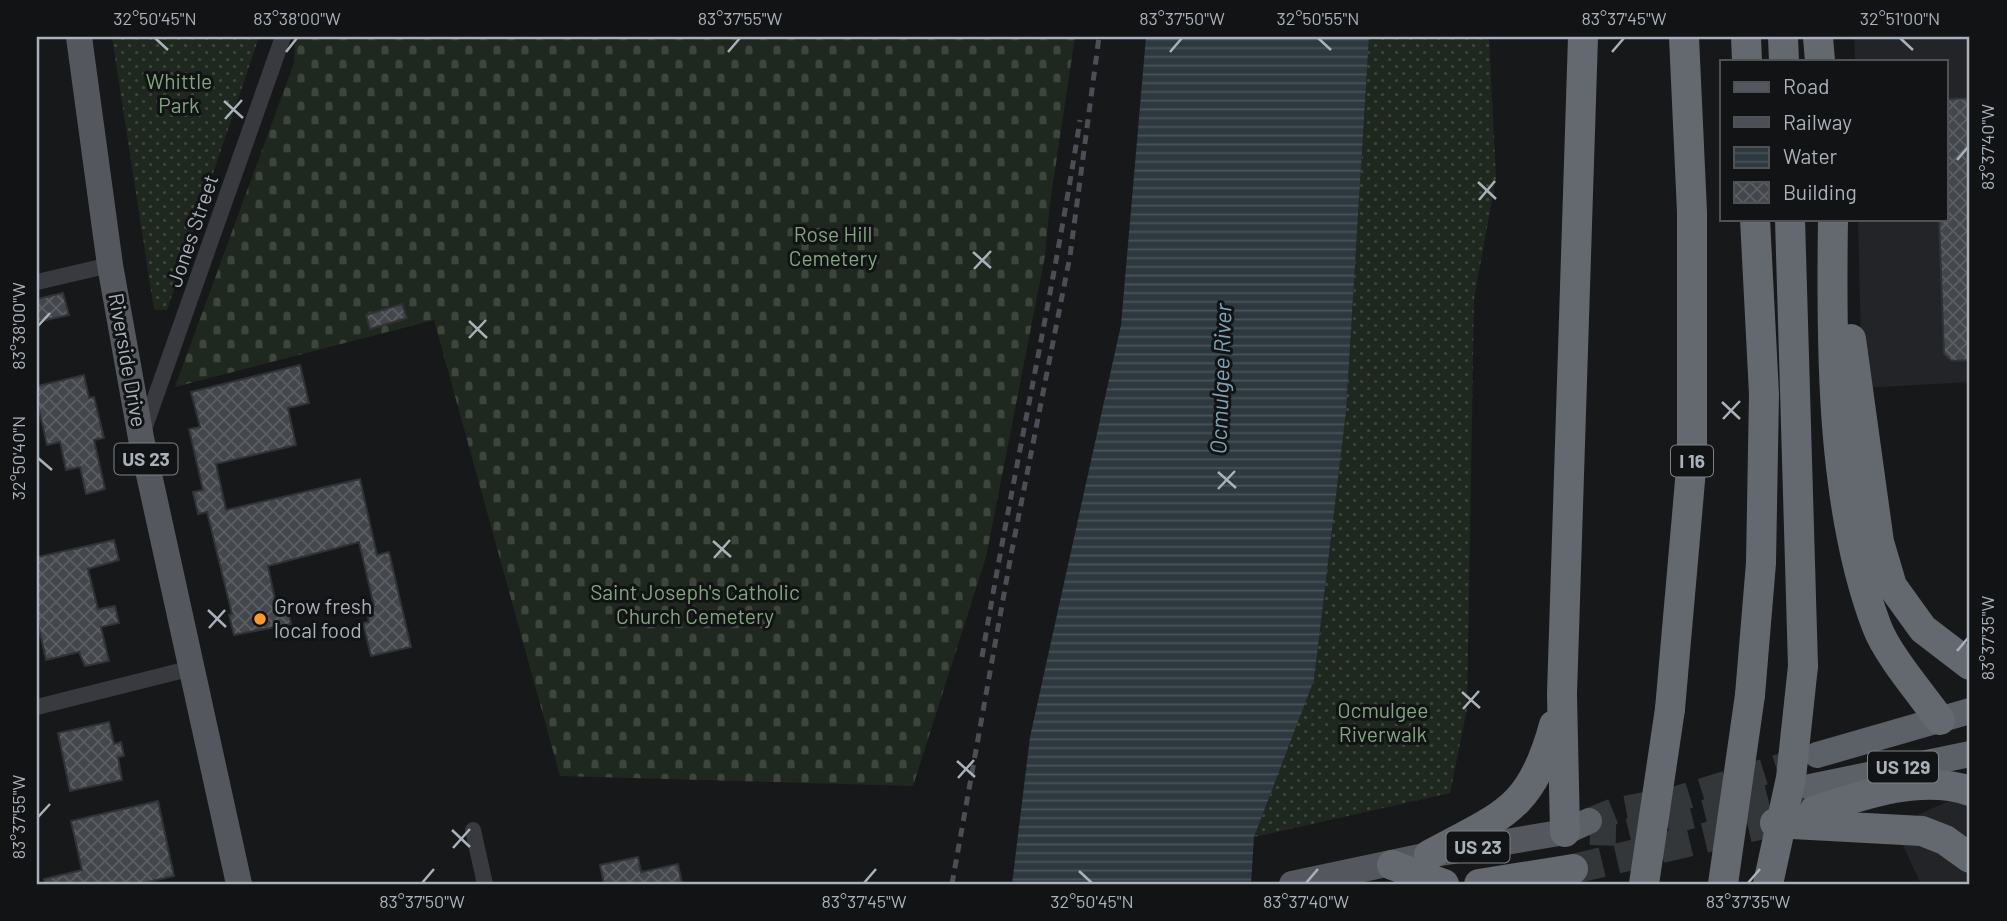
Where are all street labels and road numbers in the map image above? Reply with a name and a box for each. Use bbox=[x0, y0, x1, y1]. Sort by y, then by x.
street label: Jones Street bbox=[161, 171, 223, 290]
street label: Riverside Drive bbox=[104, 291, 153, 429]
road number: US 23 bbox=[114, 444, 178, 474]
road number: I 16 bbox=[1671, 446, 1713, 476]
road number: US 129 bbox=[1868, 752, 1938, 782]
road number: US 23 bbox=[1446, 832, 1510, 862]

